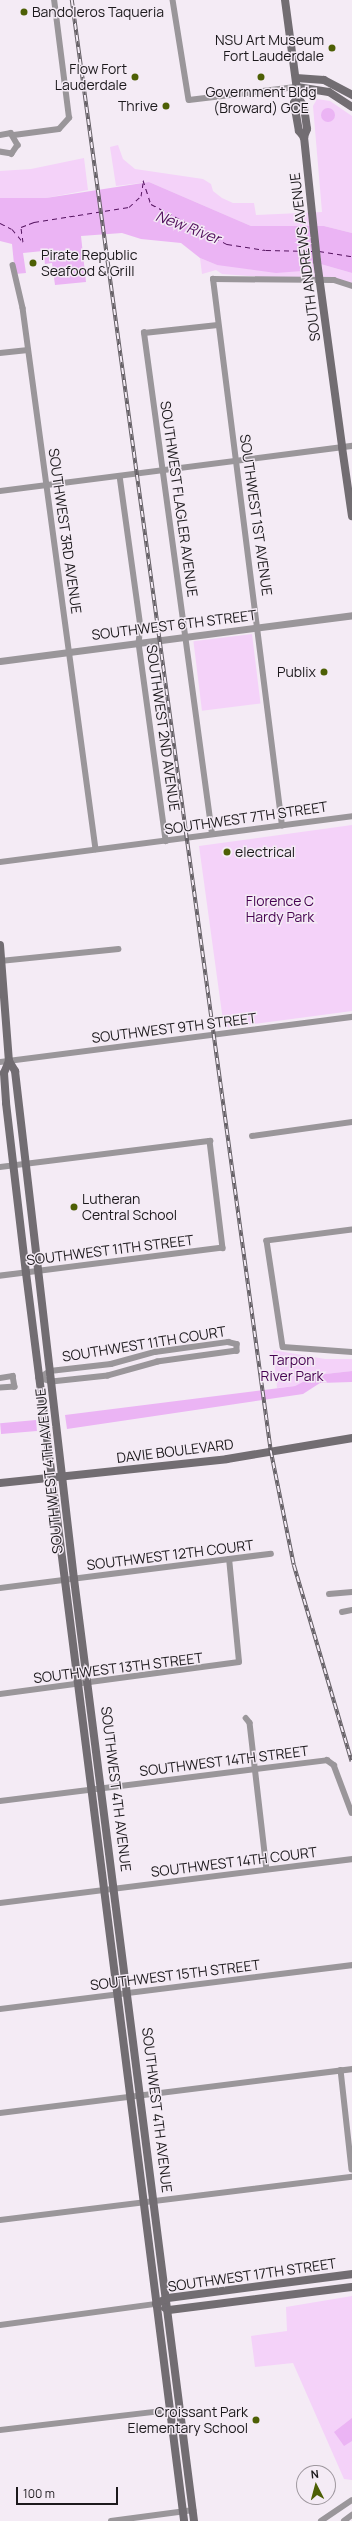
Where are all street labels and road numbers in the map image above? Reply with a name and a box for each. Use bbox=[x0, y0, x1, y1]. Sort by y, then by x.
street label: SOUTH ANDREWS AVENUE bbox=[286, 172, 324, 342]
street label: SOUTHWEST FLAGLER AVENUE bbox=[157, 400, 201, 598]
street label: SOUTHWEST 1ST AVENUE bbox=[236, 433, 276, 597]
street label: SOUTHWEST 3RD AVENUE bbox=[45, 447, 85, 615]
street label: SOUTHWEST 6TH STREET bbox=[90, 607, 258, 643]
street label: SOUTHWEST 2ND AVENUE bbox=[143, 643, 183, 813]
street label: SOUTHWEST 7TH STREET bbox=[163, 798, 329, 838]
street label: SOUTHWEST 9TH STREET bbox=[90, 1010, 258, 1046]
street label: SOUTHWEST 11TH STREET bbox=[25, 1231, 195, 1269]
street label: SOUTHWEST 11TH COURT bbox=[61, 1323, 227, 1365]
street label: SOUTHWEST 4TH AVENUE bbox=[32, 1387, 66, 1555]
street label: DAVIE BOULEVARD bbox=[116, 1435, 234, 1467]
street label: SOUTHWEST 12TH COURT bbox=[85, 1536, 255, 1574]
street label: SOUTHWEST 13TH STREET bbox=[32, 1649, 204, 1687]
street label: SOUTHWEST 4TH AVENUE bbox=[97, 1705, 135, 1873]
street label: SOUTHWEST 14TH STREET bbox=[138, 1742, 310, 1780]
street label: SOUTHWEST 14TH COURT bbox=[150, 1843, 318, 1881]
street label: SOUTHWEST 15TH STREET bbox=[89, 1956, 261, 1994]
street label: SOUTHWEST 4TH AVENUE bbox=[138, 2026, 176, 2194]
street label: SOUTHWEST 17TH STREET bbox=[166, 2255, 338, 2295]

